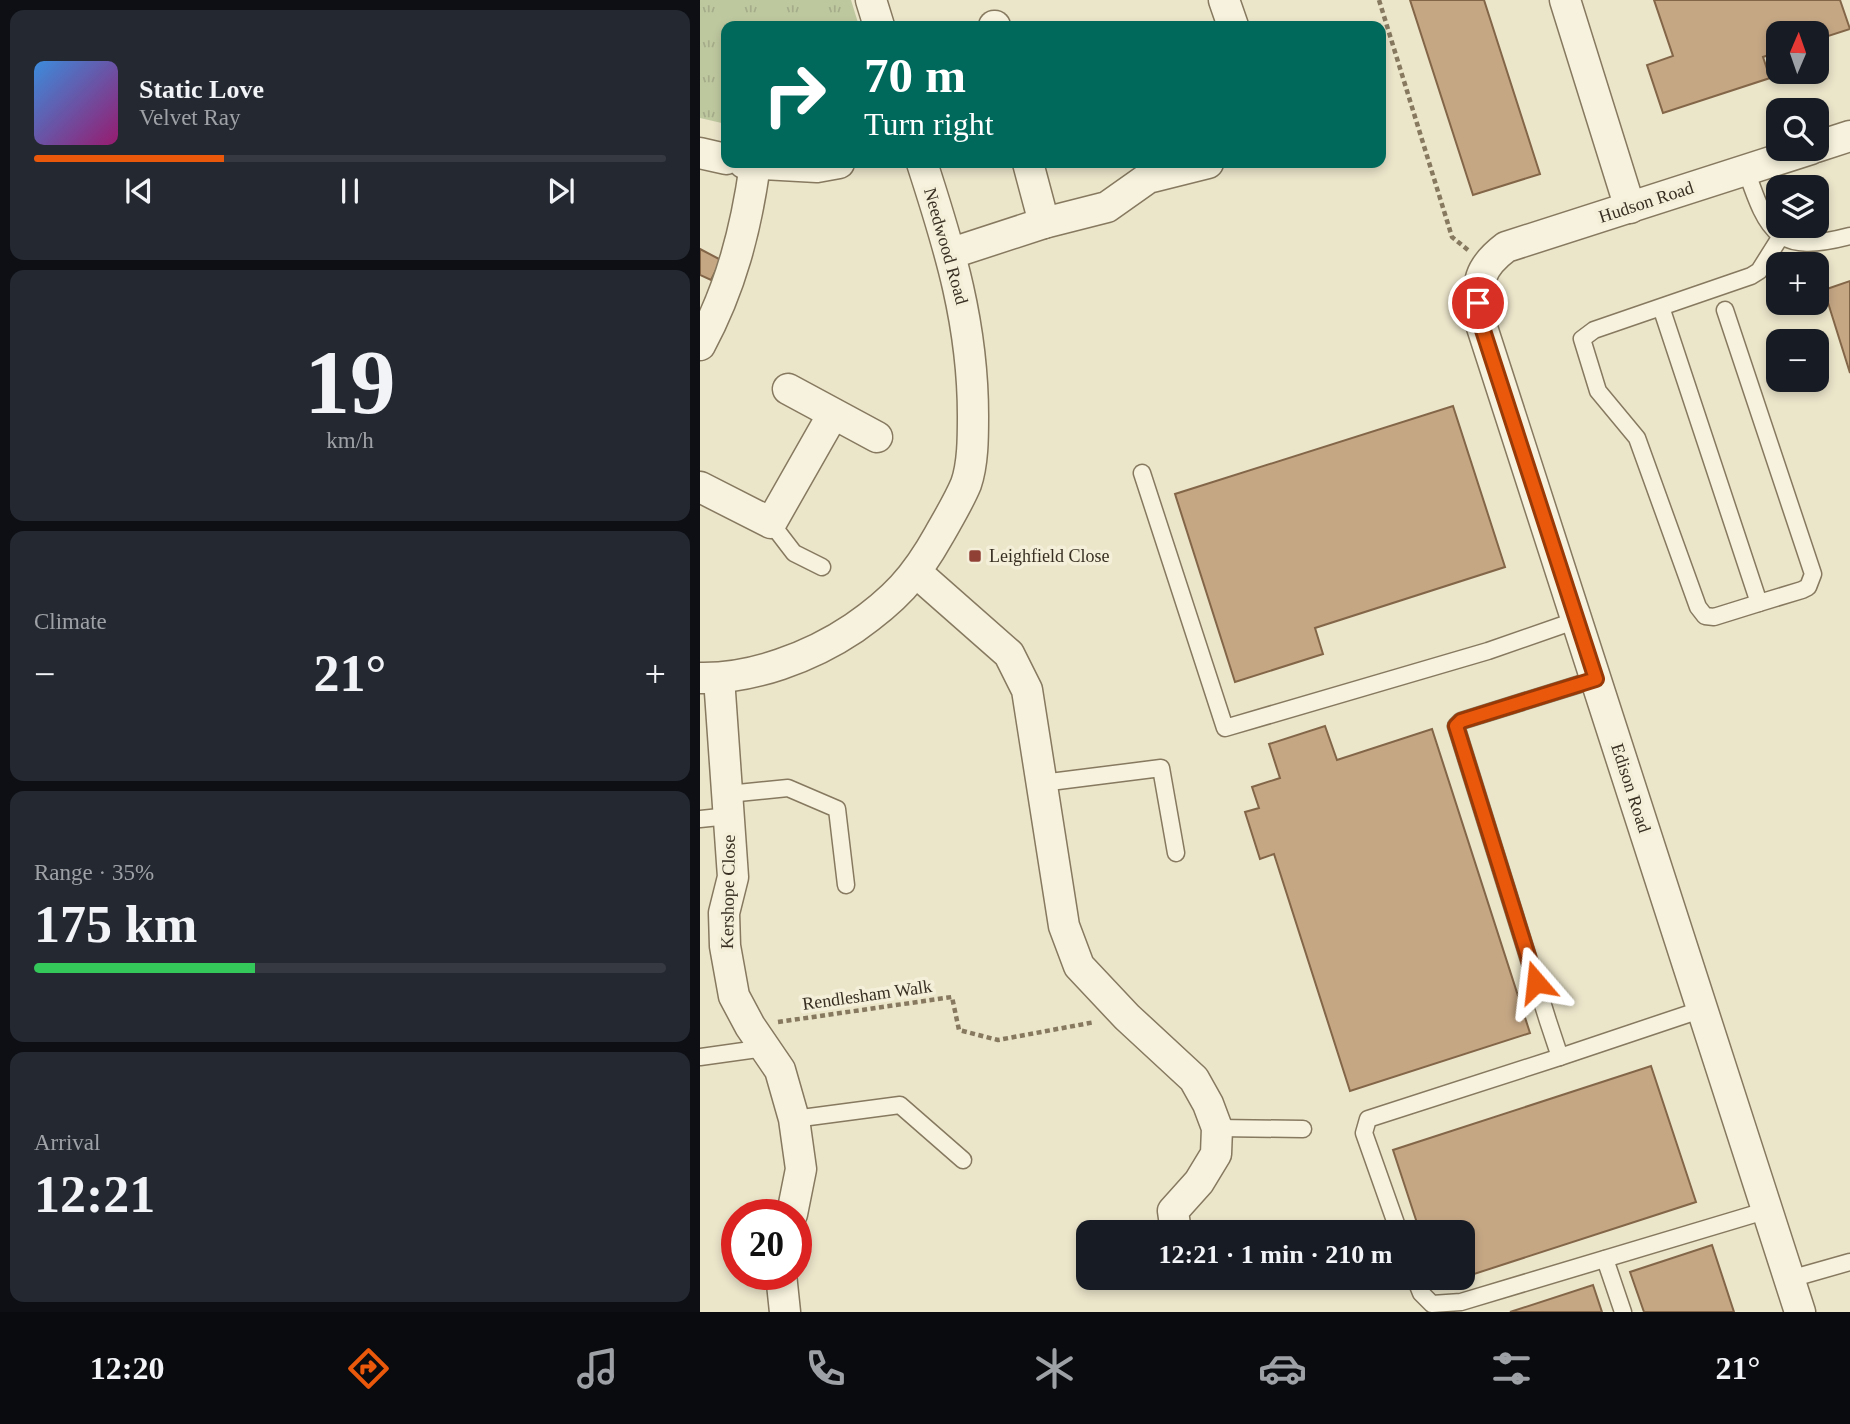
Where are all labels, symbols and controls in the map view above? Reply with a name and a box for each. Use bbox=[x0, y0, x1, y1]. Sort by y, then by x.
north arrow bbox=[1766, 21, 1829, 84]
map controls bbox=[1766, 21, 1829, 392]
text: 70 m bbox=[864, 48, 966, 103]
icon: right bbox=[749, 49, 840, 140]
text: Static Love bbox=[139, 75, 264, 104]
button: search bbox=[1766, 98, 1829, 161]
text: Velvet Ray bbox=[139, 105, 241, 130]
text: Turn right bbox=[864, 106, 994, 142]
icon: previous bbox=[120, 172, 158, 210]
icon: pause bbox=[331, 172, 369, 210]
icon: next bbox=[542, 172, 580, 210]
button: layers bbox=[1766, 175, 1829, 238]
street label: Hudson Road bbox=[1596, 177, 1696, 227]
street label: Needwood Road bbox=[920, 185, 972, 307]
button: + bbox=[1766, 252, 1829, 315]
pin bbox=[1448, 273, 1508, 333]
icon: arrive bbox=[1459, 284, 1497, 322]
button: − bbox=[1766, 329, 1829, 392]
text: 19 bbox=[305, 332, 396, 433]
text: km/h bbox=[326, 428, 374, 453]
place label: Leighfield Close bbox=[989, 546, 1109, 566]
marker: Leighfield Close bbox=[967, 548, 983, 564]
text: Climate bbox=[34, 609, 107, 634]
text: 21° bbox=[314, 645, 386, 702]
text: − bbox=[34, 653, 55, 695]
text: + bbox=[645, 653, 666, 695]
street label: Edison Road bbox=[1607, 741, 1655, 835]
street label: Kershope Close bbox=[717, 835, 739, 949]
text: Range · 35% bbox=[34, 860, 154, 885]
text: 175 km bbox=[34, 896, 197, 953]
position arrow bbox=[1499, 945, 1573, 1019]
street label: Rendlesham Walk bbox=[801, 976, 933, 1014]
text: Arrival bbox=[34, 1130, 100, 1155]
text: 12:21 bbox=[34, 1166, 155, 1223]
speed limit sign: 20 bbox=[721, 1199, 812, 1290]
text: 12:21 · 1 min · 210 m bbox=[1159, 1240, 1393, 1269]
icon: directions bbox=[344, 1344, 393, 1393]
icon: music bbox=[573, 1344, 622, 1393]
icon: phone bbox=[801, 1344, 850, 1393]
icon: climate bbox=[1030, 1344, 1079, 1393]
icon: car bbox=[1258, 1344, 1307, 1393]
icon: filters bbox=[1487, 1344, 1536, 1393]
text: 12:20 bbox=[90, 1350, 164, 1386]
text: 21° bbox=[1715, 1350, 1760, 1386]

